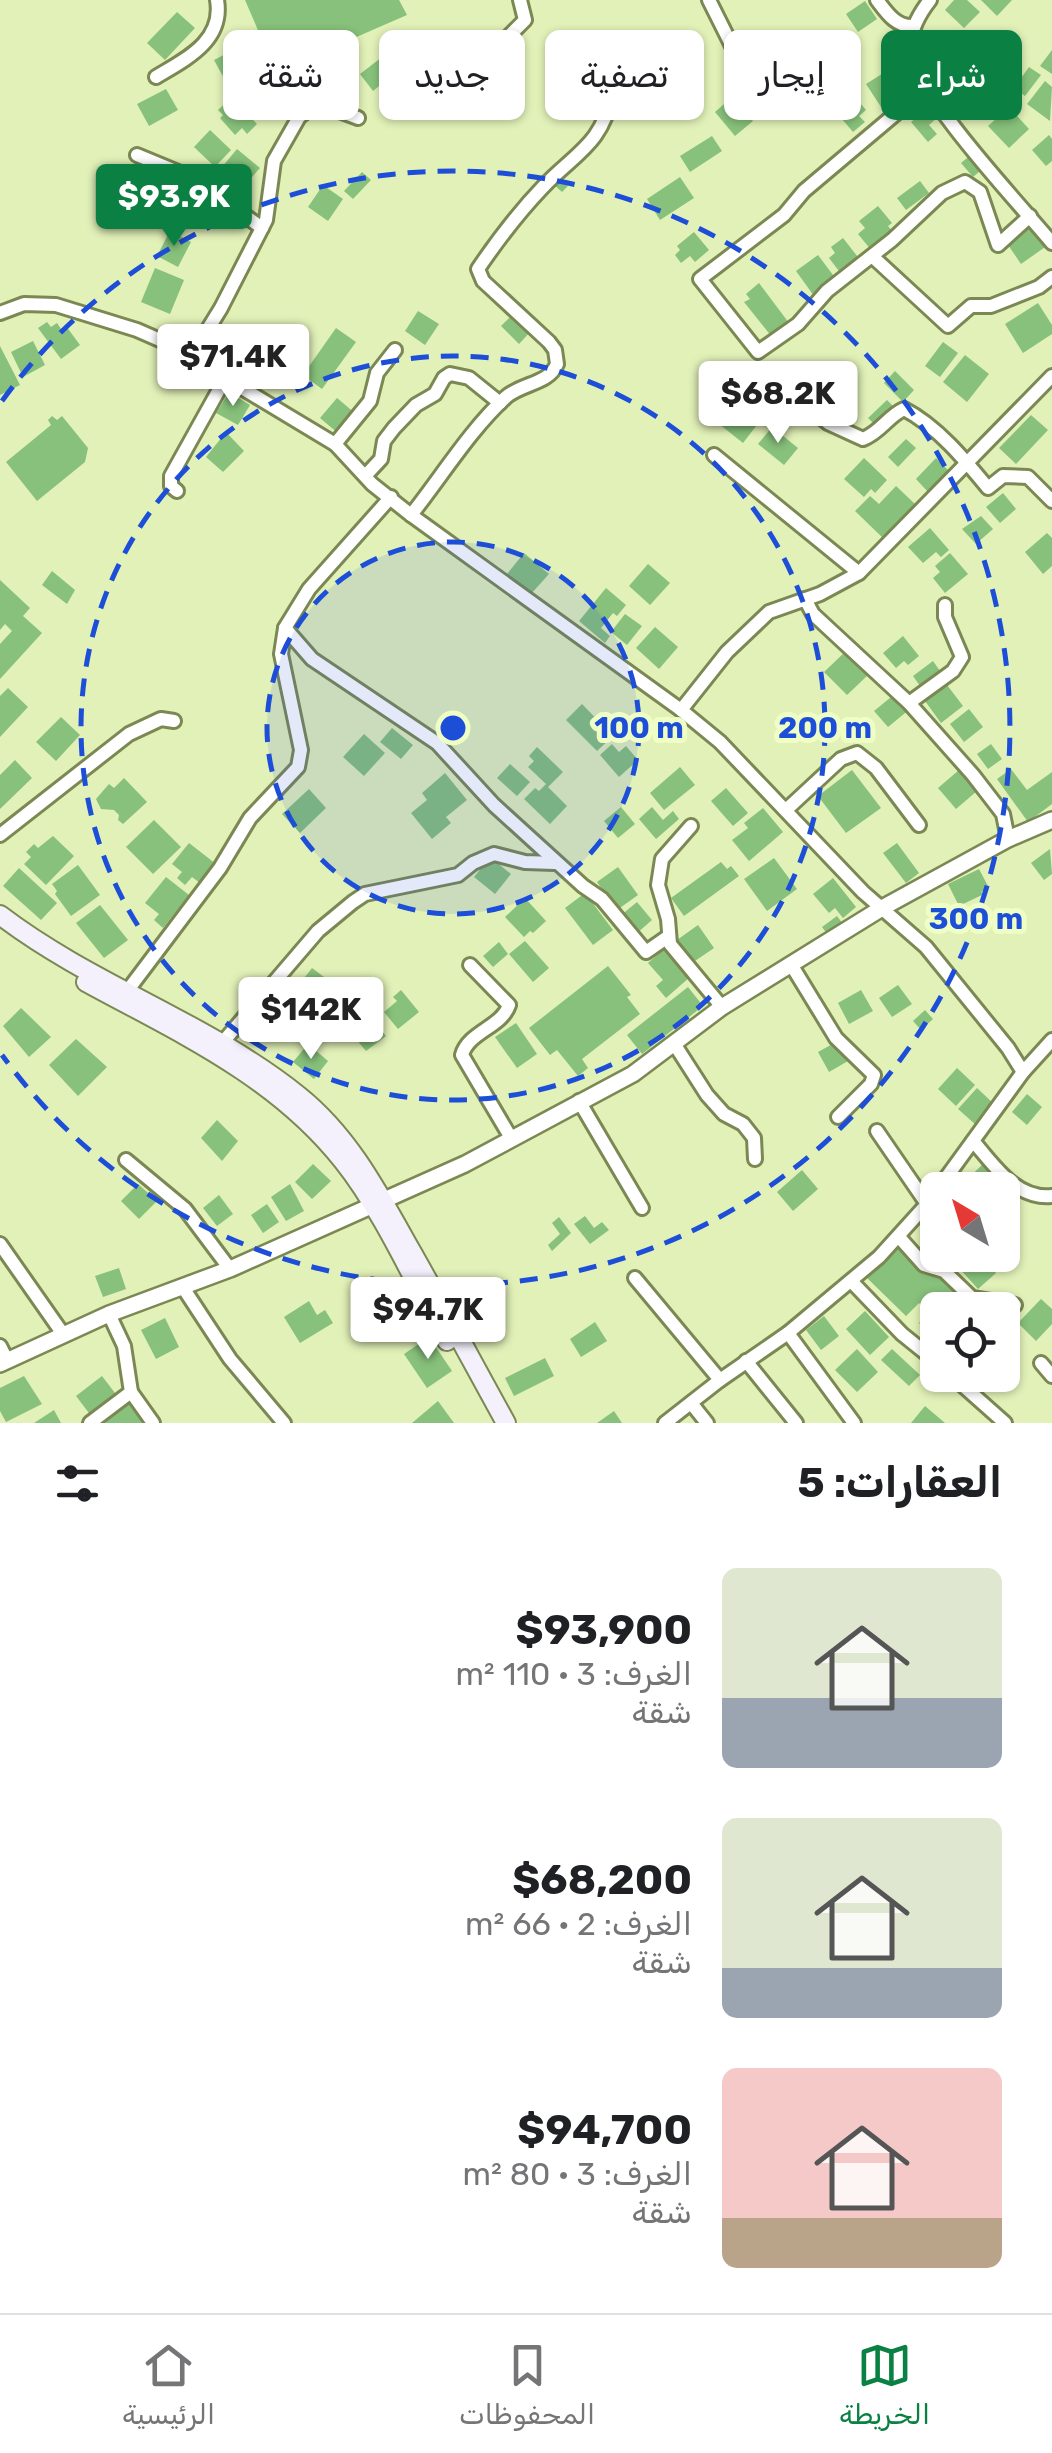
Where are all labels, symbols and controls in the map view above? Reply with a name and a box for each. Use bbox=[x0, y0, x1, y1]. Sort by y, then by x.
chip: شقة bbox=[223, 30, 359, 120]
chip: جديد bbox=[379, 30, 525, 120]
chip: تصفية bbox=[545, 30, 704, 120]
chip: إيجار bbox=[724, 30, 861, 120]
chip: شراء bbox=[881, 30, 1022, 120]
pin: $93.9K bbox=[93, 164, 255, 249]
text: $93.9K bbox=[118, 177, 230, 215]
pin: $71.4K bbox=[152, 324, 314, 409]
text: $71.4K bbox=[179, 337, 287, 375]
pin: $68.2K bbox=[697, 361, 859, 446]
text: $68.2K bbox=[721, 374, 835, 412]
centre of rings bbox=[435, 710, 471, 746]
text: 100 m bbox=[594, 710, 684, 746]
text: 200 m bbox=[778, 710, 872, 746]
text: 300 m bbox=[929, 901, 1023, 937]
pin: $142K bbox=[241, 977, 381, 1062]
text: $142K bbox=[260, 990, 362, 1028]
north arrow bbox=[920, 1172, 1020, 1272]
map controls bbox=[920, 1172, 1020, 1392]
pin: $94.7K bbox=[347, 1277, 509, 1362]
text: $94.7K bbox=[373, 1290, 483, 1328]
button: locate bbox=[920, 1292, 1020, 1392]
icon: filters bbox=[50, 1456, 105, 1511]
text: العقارات: 5 bbox=[798, 1458, 1002, 1508]
text: $93,900 bbox=[516, 1605, 692, 1655]
icon: home bbox=[802, 1608, 922, 1728]
text: الغرف: 3 · 110 m² bbox=[455, 1655, 692, 1693]
text: شقة bbox=[631, 1693, 692, 1731]
text: $68,200 bbox=[512, 1855, 692, 1905]
icon: home bbox=[802, 1858, 922, 1978]
text: الغرف: 2 · 66 m² bbox=[465, 1905, 692, 1943]
text: شقة bbox=[631, 1943, 692, 1981]
text: $94,700 bbox=[517, 2105, 692, 2155]
icon: home bbox=[802, 2108, 922, 2228]
text: الغرف: 3 · 80 m² bbox=[462, 2155, 692, 2193]
text: شقة bbox=[631, 2193, 692, 2231]
tab: الرئيسية bbox=[122, 2338, 215, 2431]
tab: المحفوظات bbox=[459, 2338, 595, 2431]
tab: الخريطة bbox=[839, 2338, 930, 2431]

